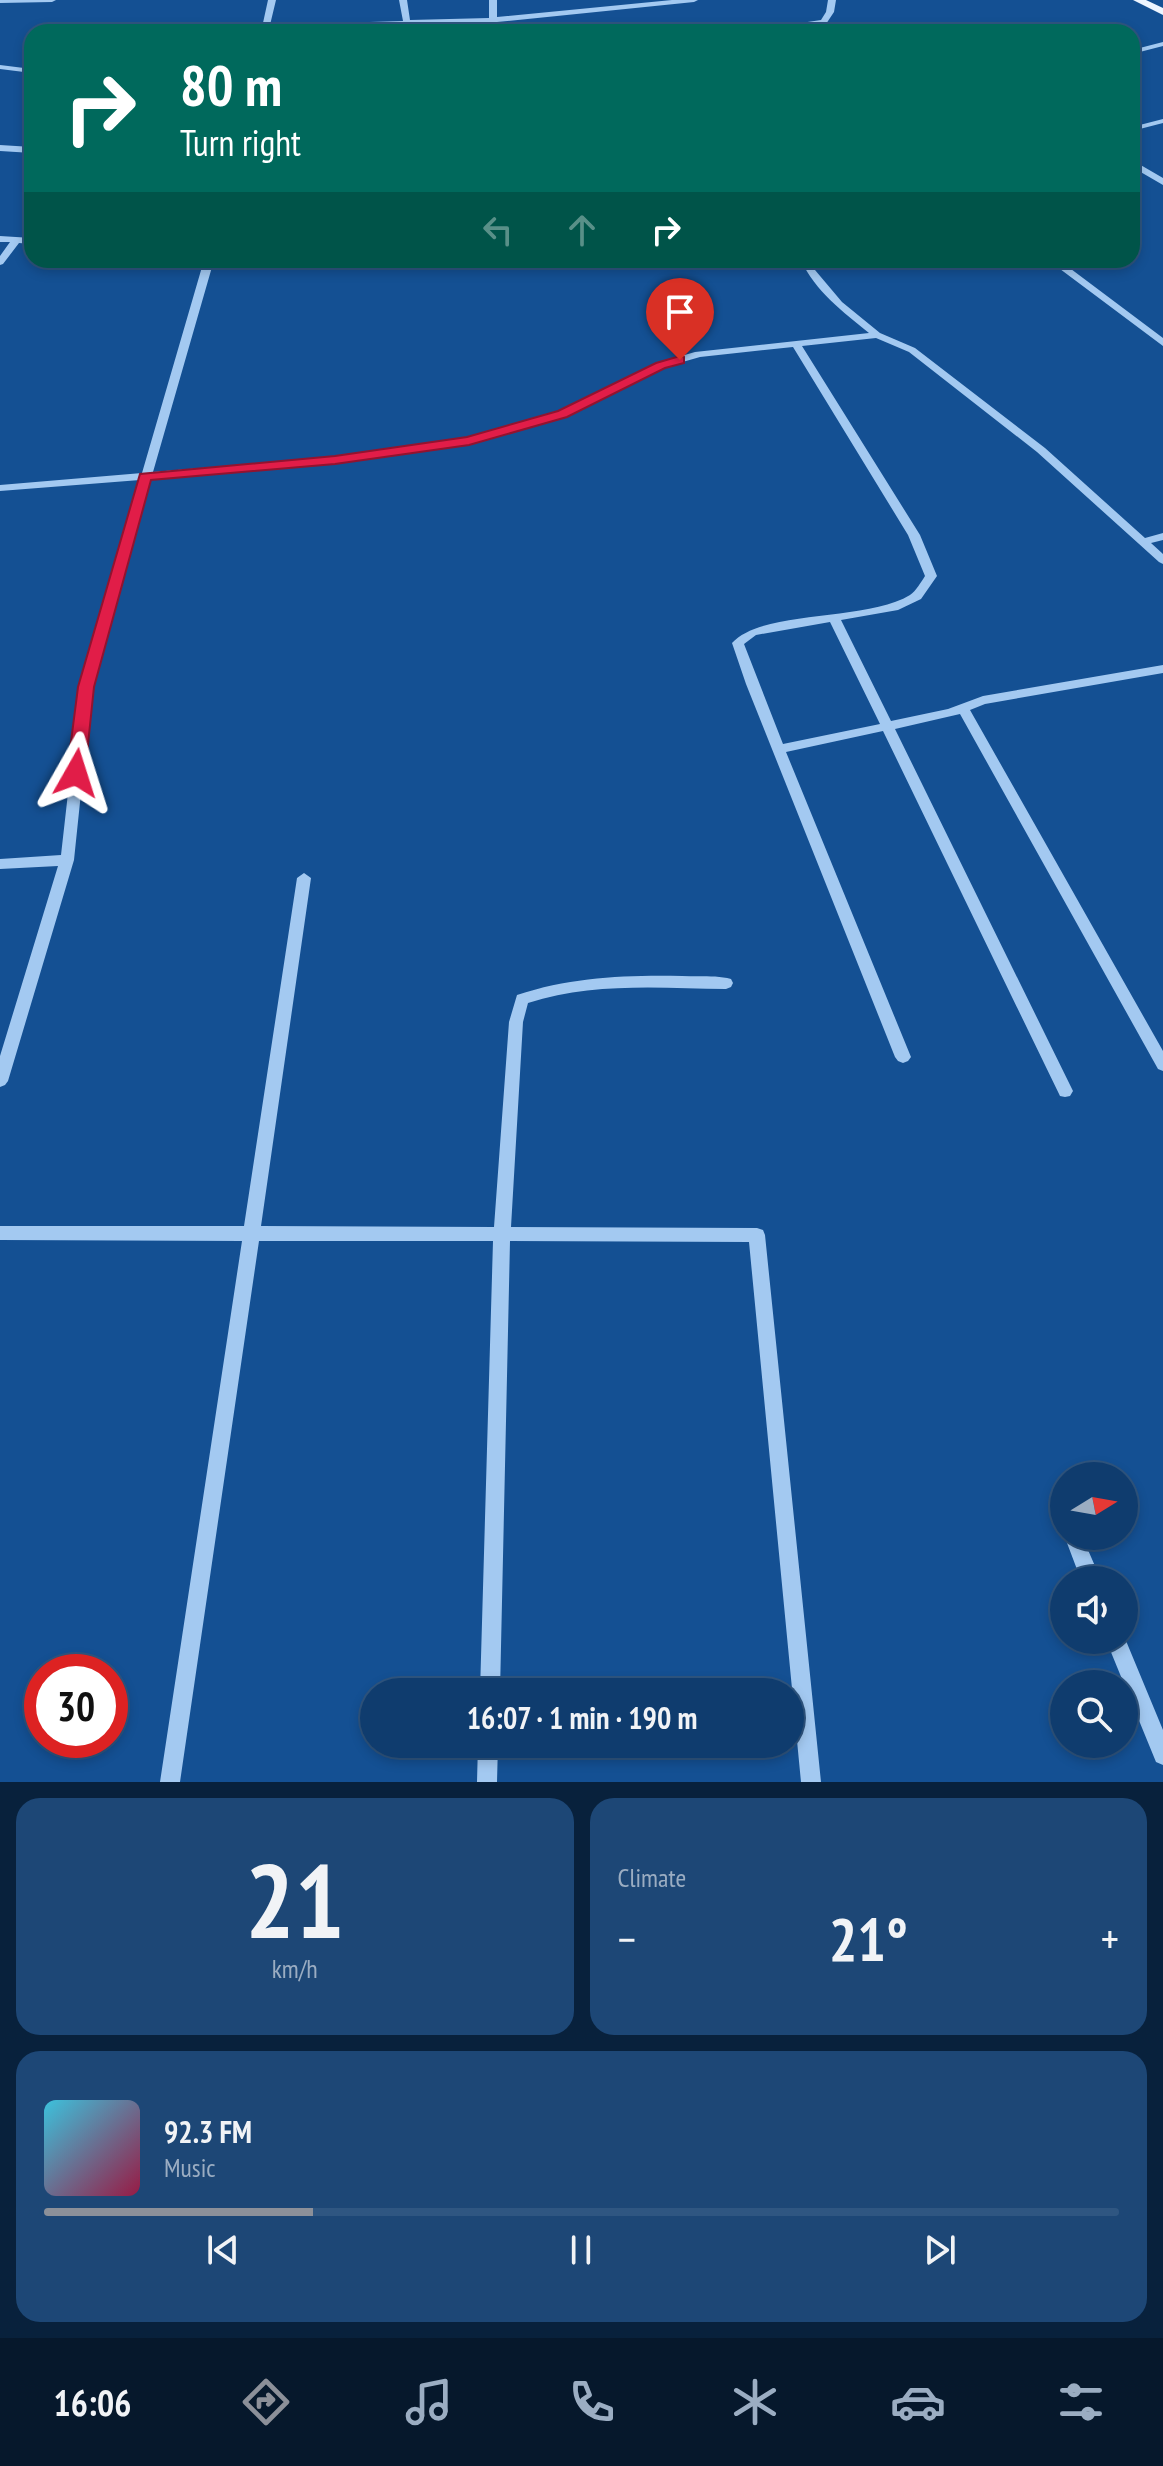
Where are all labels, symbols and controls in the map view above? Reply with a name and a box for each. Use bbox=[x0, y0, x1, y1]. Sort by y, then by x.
text: 80 m bbox=[180, 49, 282, 121]
icon: right bbox=[48, 56, 152, 160]
text: Turn right bbox=[180, 119, 301, 166]
icon: left bbox=[476, 208, 520, 252]
icon: ahead bbox=[560, 208, 604, 252]
icon: right bbox=[644, 208, 688, 252]
pin bbox=[646, 278, 714, 360]
icon: arrive bbox=[658, 290, 702, 334]
position arrow bbox=[34, 731, 118, 815]
north arrow bbox=[1050, 1462, 1138, 1550]
map controls bbox=[1050, 1462, 1138, 1758]
button: sound bbox=[1050, 1566, 1138, 1654]
speed limit sign: 30 bbox=[24, 1654, 128, 1758]
button: search bbox=[1050, 1670, 1138, 1758]
text: 16:07 · 1 min · 190 m bbox=[467, 1698, 697, 1737]
text: 21 bbox=[245, 1832, 344, 1967]
text: Climate bbox=[618, 1861, 686, 1894]
text: 21° bbox=[829, 1900, 908, 1978]
text: − bbox=[618, 1910, 636, 1967]
text: + bbox=[1101, 1910, 1119, 1967]
text: km/h bbox=[272, 1952, 318, 1985]
text: 92.3 FM bbox=[164, 2112, 252, 2151]
text: Music bbox=[164, 2151, 216, 2184]
icon: previous bbox=[201, 2228, 245, 2272]
icon: pause bbox=[559, 2228, 603, 2272]
icon: next bbox=[918, 2228, 962, 2272]
icon: directions bbox=[238, 2374, 294, 2430]
icon: music bbox=[401, 2374, 457, 2430]
icon: phone bbox=[564, 2374, 620, 2430]
icon: climate bbox=[727, 2374, 783, 2430]
icon: car bbox=[890, 2374, 946, 2430]
icon: filters bbox=[1053, 2374, 1109, 2430]
text: 16:06 bbox=[54, 2379, 131, 2426]

